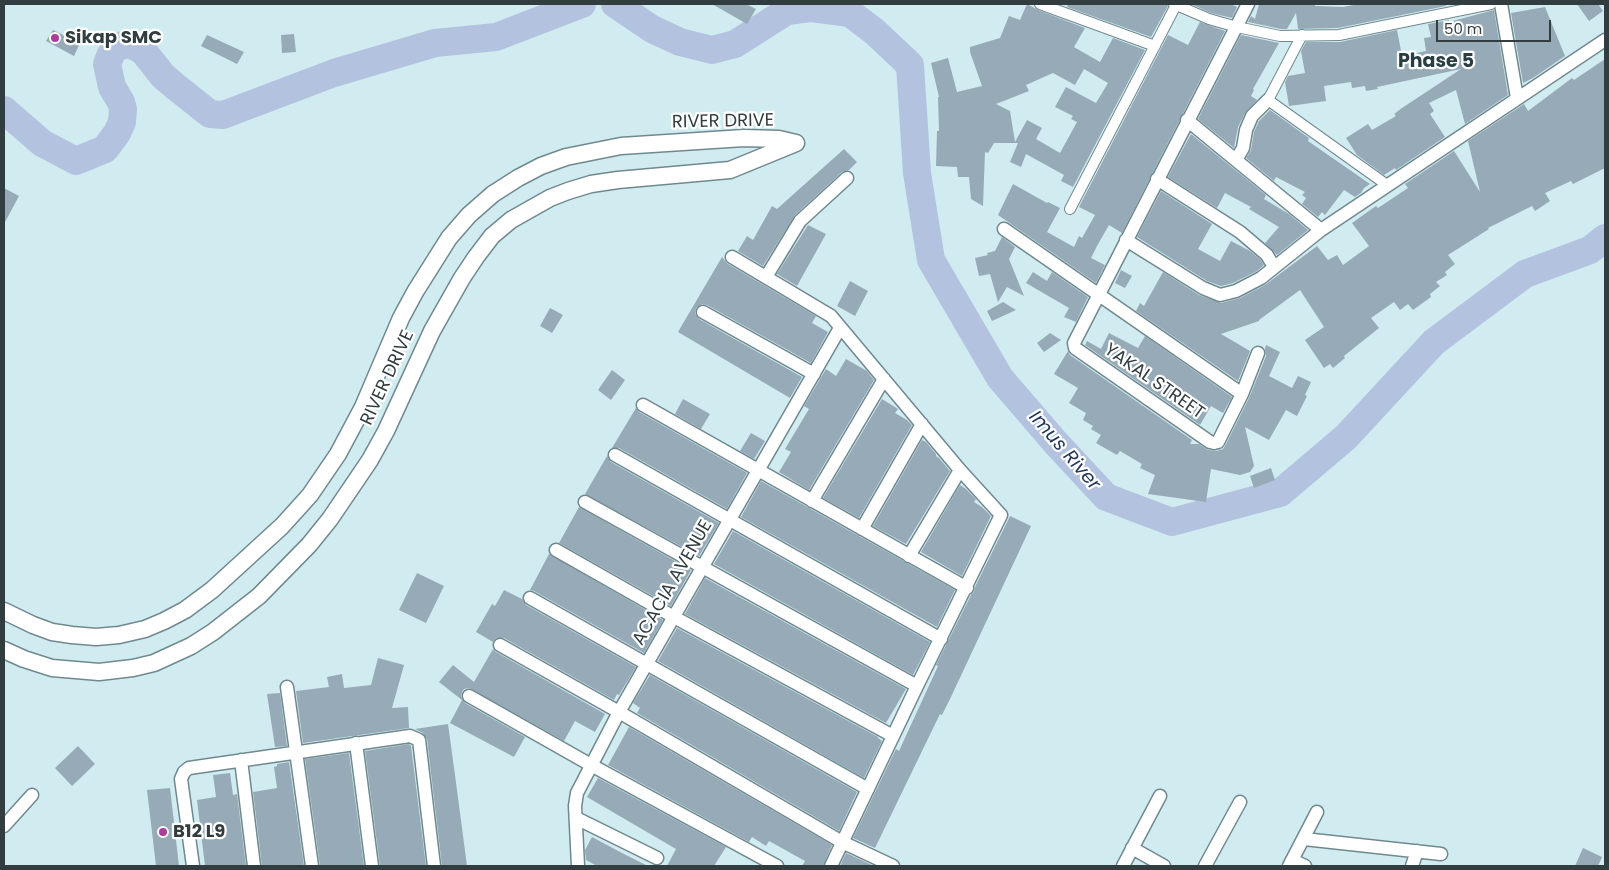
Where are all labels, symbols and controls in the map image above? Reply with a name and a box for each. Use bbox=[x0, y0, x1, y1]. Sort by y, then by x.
scale bar bbox=[1439, 10, 1554, 42]
text: 50 m bbox=[1444, 18, 1482, 39]
place label: Sikap SMC bbox=[65, 27, 162, 49]
marker: Sikap SMC bbox=[49, 32, 61, 44]
district label: Phase 5 bbox=[1398, 51, 1474, 73]
street label: RIVER DRIVE bbox=[672, 110, 774, 134]
street label: RIVER DRIVE bbox=[357, 327, 419, 429]
street label: YAKAL STREET bbox=[1100, 339, 1208, 425]
water label: Imus River bbox=[1023, 407, 1105, 495]
street label: ACACIA AVENUE bbox=[628, 517, 718, 649]
place label: B12 L9 bbox=[173, 821, 225, 843]
marker: B12 L9 bbox=[157, 826, 169, 838]

